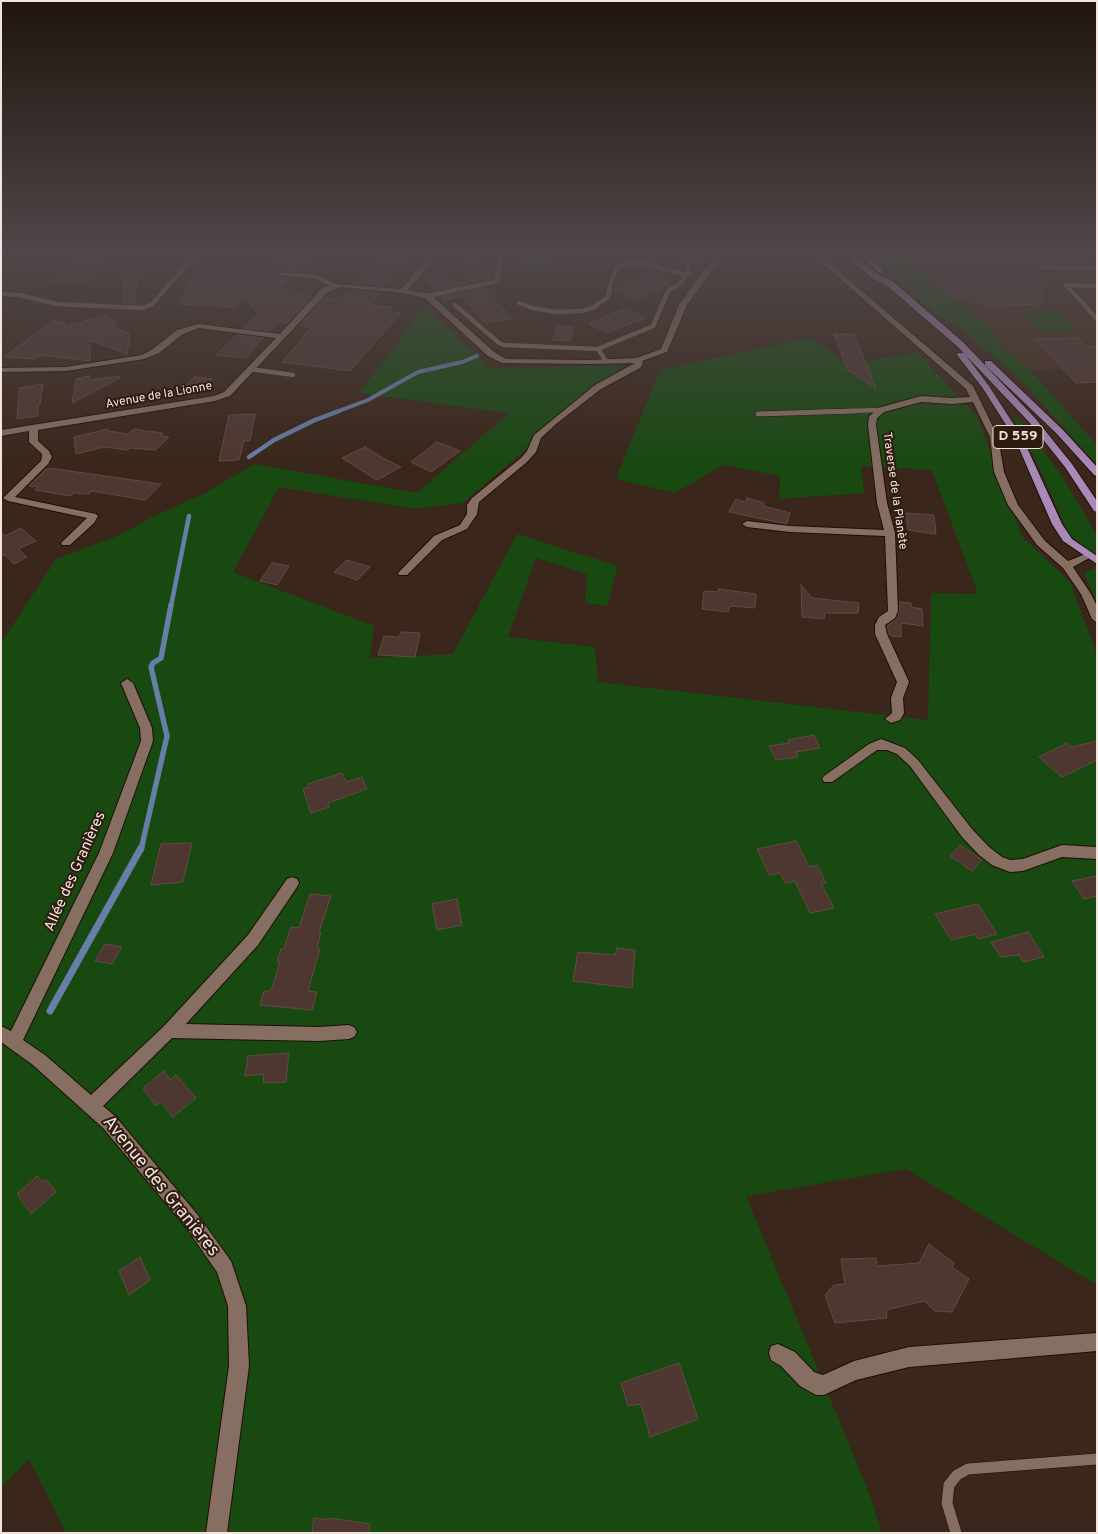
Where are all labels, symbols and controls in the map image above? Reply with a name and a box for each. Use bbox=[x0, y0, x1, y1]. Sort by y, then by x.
street label: Avenue de la Lionne bbox=[105, 380, 213, 412]
road number: D 559 bbox=[993, 426, 1043, 448]
street label: Traverse de la Planète bbox=[879, 431, 909, 551]
street label: Allée des Granières bbox=[41, 809, 111, 935]
street label: Avenue des Granières bbox=[97, 1112, 223, 1262]

